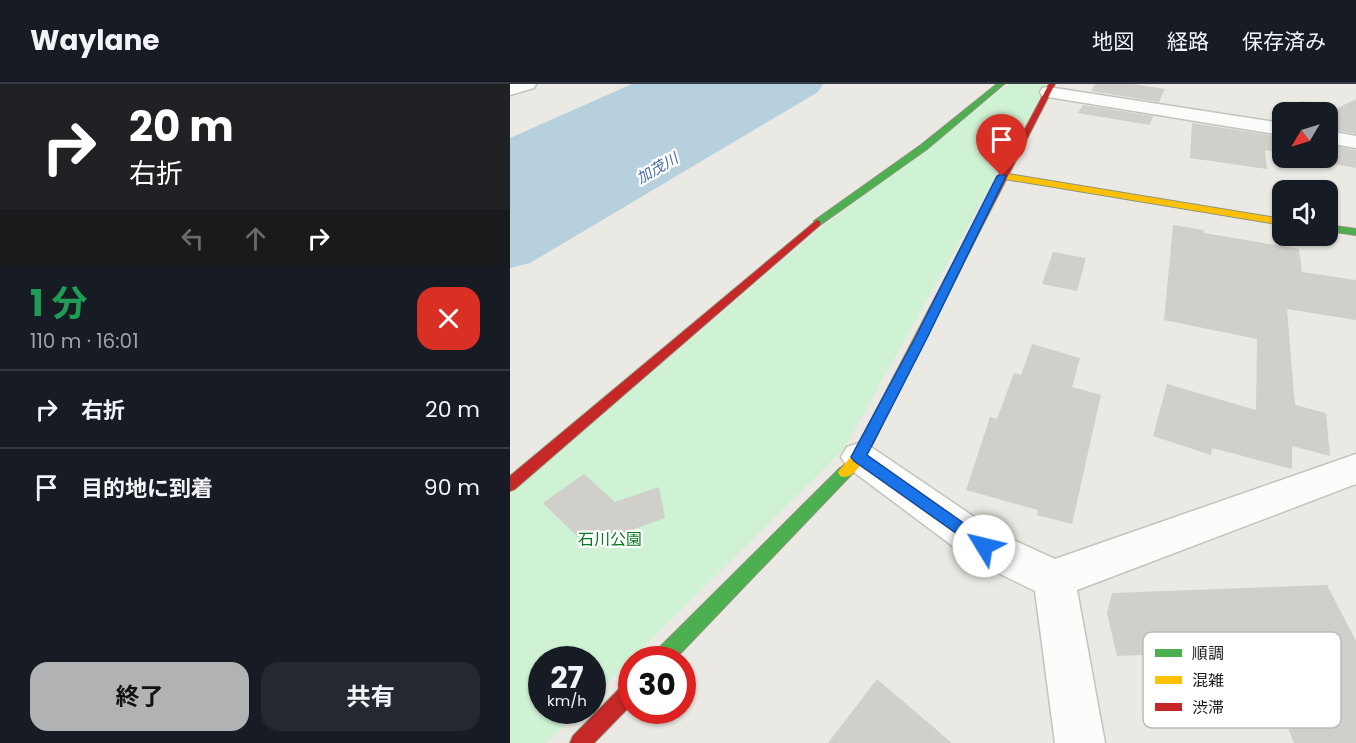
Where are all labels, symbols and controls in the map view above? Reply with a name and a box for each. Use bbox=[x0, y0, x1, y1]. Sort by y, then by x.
text: Waylane bbox=[30, 21, 160, 60]
text: 地図 bbox=[1092, 27, 1134, 56]
text: 経路 bbox=[1167, 27, 1209, 56]
text: 保存済み bbox=[1242, 27, 1326, 56]
text: 20 m bbox=[129, 97, 234, 156]
north arrow bbox=[1272, 102, 1338, 168]
map controls bbox=[1272, 102, 1338, 246]
icon: right bbox=[30, 108, 108, 186]
pin bbox=[976, 114, 1027, 176]
icon: arrive bbox=[985, 123, 1018, 156]
water label: 加茂川 bbox=[632, 147, 683, 188]
text: 右折 bbox=[129, 155, 183, 192]
button: sound bbox=[1272, 180, 1338, 246]
icon: left bbox=[176, 222, 209, 255]
icon: ahead bbox=[239, 222, 272, 255]
icon: right bbox=[302, 222, 335, 255]
text: 1 分 bbox=[30, 278, 87, 329]
button: close bbox=[417, 287, 480, 350]
text: 110 m · 16:01 bbox=[30, 327, 139, 355]
icon: right bbox=[30, 393, 63, 426]
text: 20 m bbox=[425, 394, 480, 425]
text: 右折 bbox=[81, 395, 125, 426]
icon: arrive bbox=[30, 471, 63, 504]
text: 90 m bbox=[424, 472, 480, 503]
text: 目的地に到着 bbox=[81, 473, 213, 504]
position arrow bbox=[952, 514, 1016, 578]
park label: 石川公園 bbox=[578, 528, 642, 551]
legend bbox=[1143, 632, 1341, 728]
text: 順調 bbox=[1192, 642, 1224, 665]
speed limit sign: 30 bbox=[618, 646, 696, 724]
text: 27 bbox=[550, 656, 584, 699]
button: 終了 bbox=[30, 662, 249, 731]
button: 共有 bbox=[261, 662, 480, 731]
text: 混雑 bbox=[1192, 669, 1224, 692]
text: km/h bbox=[547, 690, 587, 711]
text: 渋滞 bbox=[1192, 696, 1224, 719]

